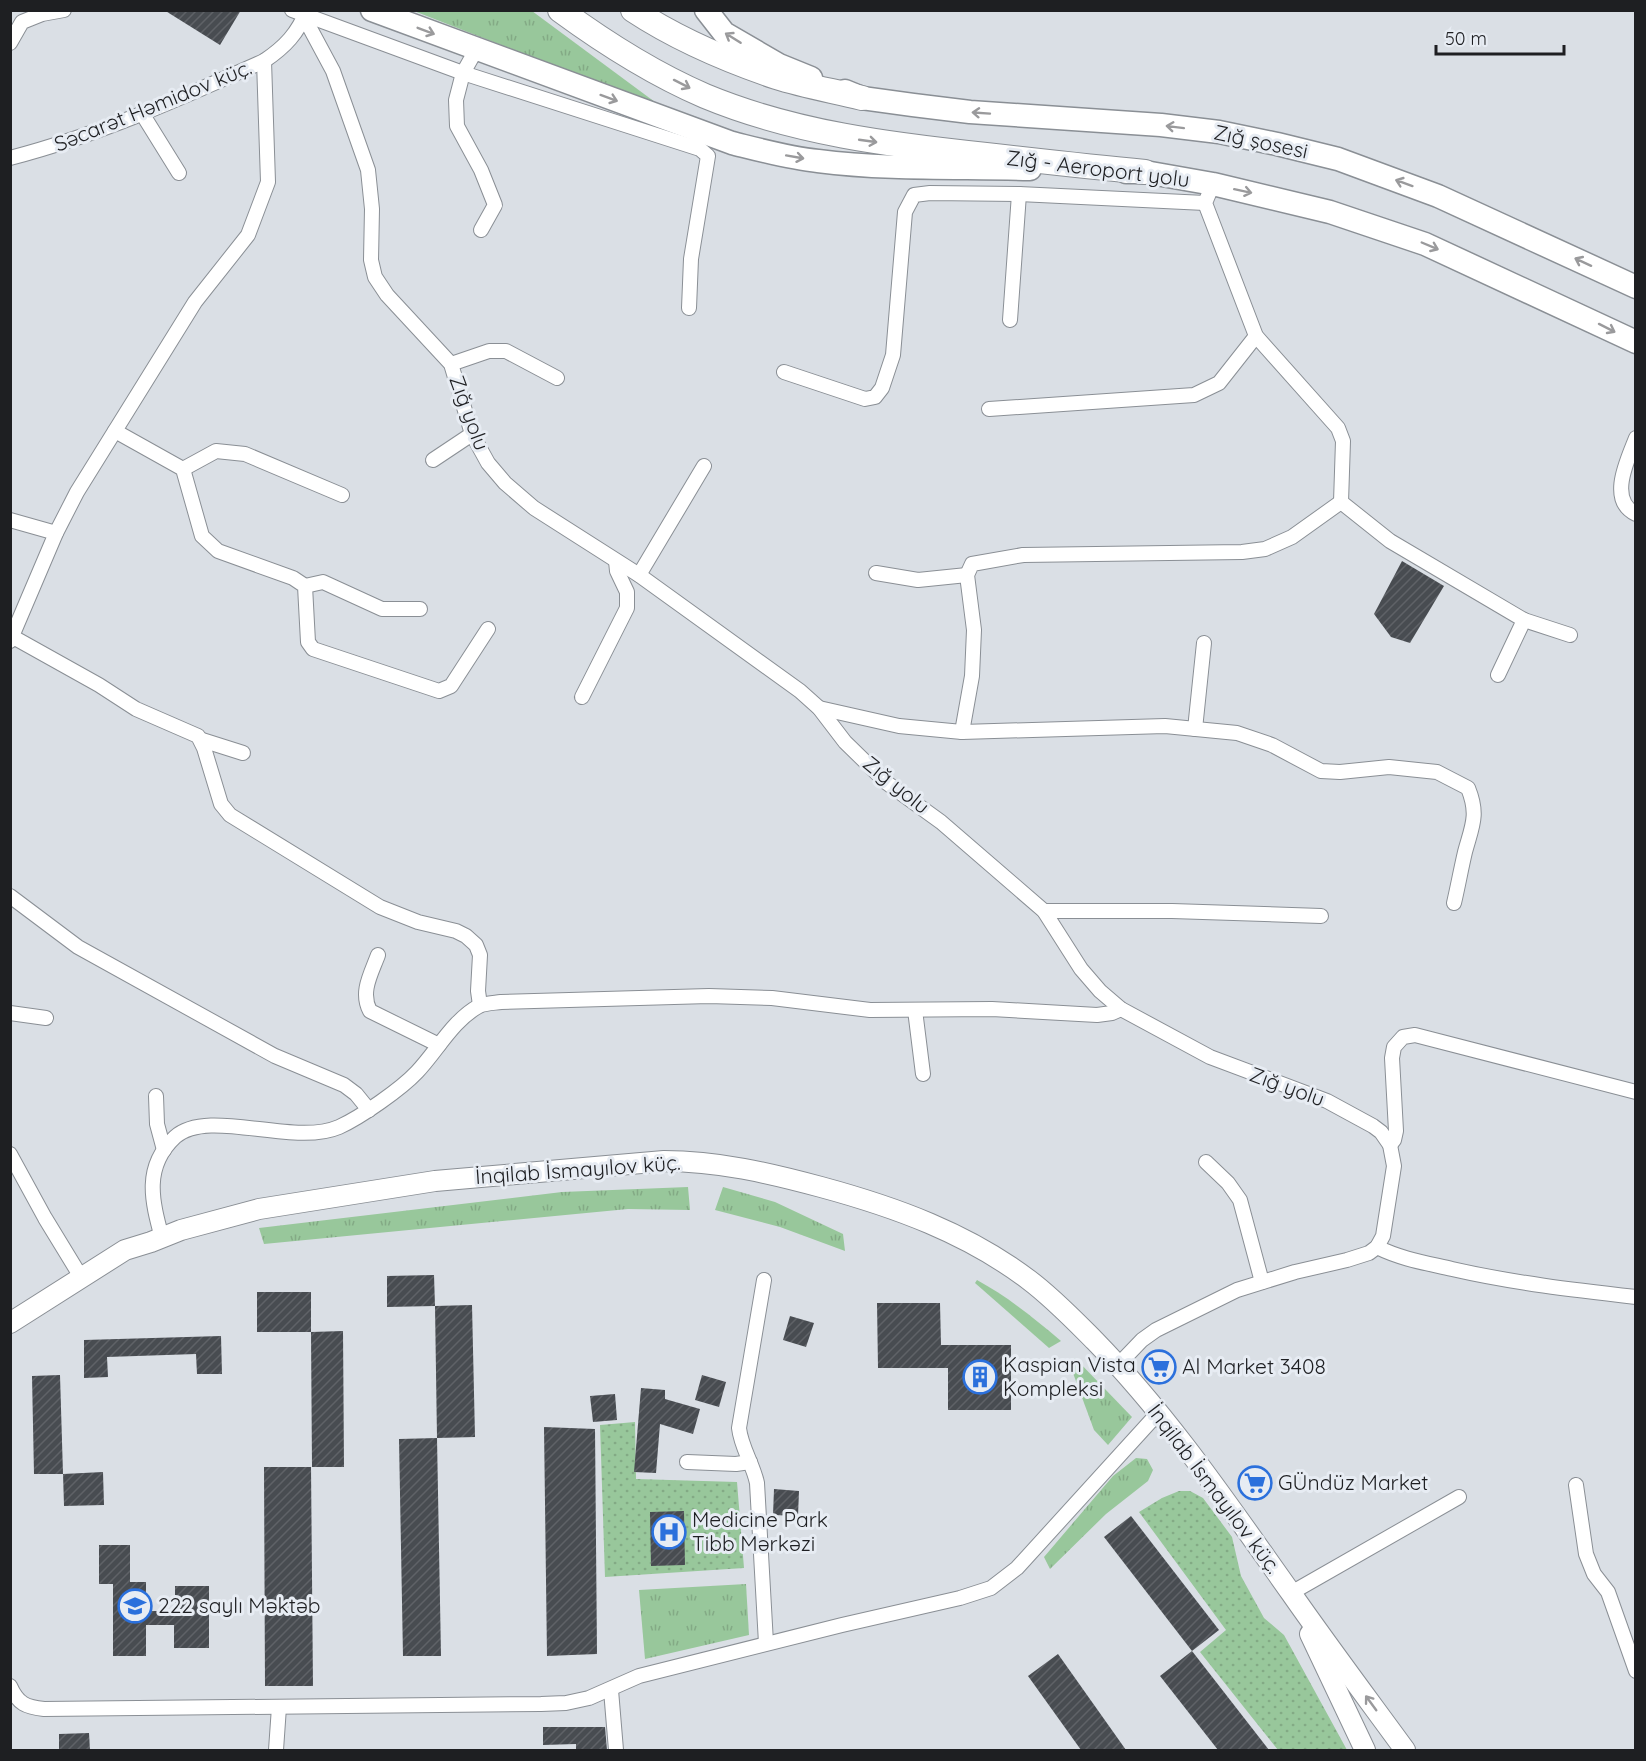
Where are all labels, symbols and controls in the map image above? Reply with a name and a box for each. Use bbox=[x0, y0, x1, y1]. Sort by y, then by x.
scale bar bbox=[1436, 18, 1564, 56]
one-way arrow bbox=[417, 26, 435, 37]
text: 50 m bbox=[1445, 27, 1487, 50]
one-way arrow bbox=[725, 31, 742, 43]
street label: Səcarət Həmidov küç. bbox=[50, 54, 255, 157]
one-way arrow bbox=[672, 79, 690, 90]
one-way arrow bbox=[600, 94, 618, 105]
one-way arrow bbox=[971, 107, 991, 118]
street label: Zığ şosesi bbox=[1212, 118, 1311, 164]
one-way arrow bbox=[1166, 121, 1185, 132]
one-way arrow bbox=[857, 135, 877, 146]
street label: Zığ - Aeroport yolu bbox=[1005, 144, 1191, 192]
one-way arrow bbox=[785, 152, 804, 163]
one-way arrow bbox=[1395, 177, 1414, 188]
one-way arrow bbox=[1233, 186, 1253, 197]
one-way arrow bbox=[1420, 241, 1438, 253]
one-way arrow bbox=[1574, 256, 1592, 267]
one-way arrow bbox=[1598, 322, 1615, 334]
street label: Zığ yolu bbox=[444, 372, 496, 454]
street label: Zığ yolu bbox=[858, 750, 935, 819]
street label: Zığ yolu bbox=[1246, 1060, 1328, 1112]
street label: İnqilab İsmayılov küç. bbox=[474, 1149, 682, 1189]
supermarket icon: Al Market 3408 bbox=[1141, 1349, 1177, 1385]
place label: Kaspian Vista Kompleksi bbox=[1003, 1351, 1136, 1401]
place label: Al Market 3408 bbox=[1182, 1353, 1326, 1379]
building icon: Kaspian Vista Kompleksi bbox=[962, 1359, 998, 1395]
street label: İnqilab İsmayılov küç. bbox=[1142, 1398, 1287, 1578]
supermarket icon: GÜndüz Market bbox=[1237, 1465, 1273, 1501]
place label: GÜndüz Market bbox=[1278, 1469, 1428, 1495]
place label: Medicine Park Tibb Mərkəzi bbox=[692, 1506, 828, 1556]
hospital icon: Medicine Park Tibb Mərkəzi bbox=[651, 1514, 687, 1550]
school or university icon: 222 saylı Məktəb bbox=[117, 1588, 153, 1624]
place label: 222 saylı Məktəb bbox=[158, 1592, 321, 1618]
one-way arrow bbox=[1365, 1696, 1377, 1712]

